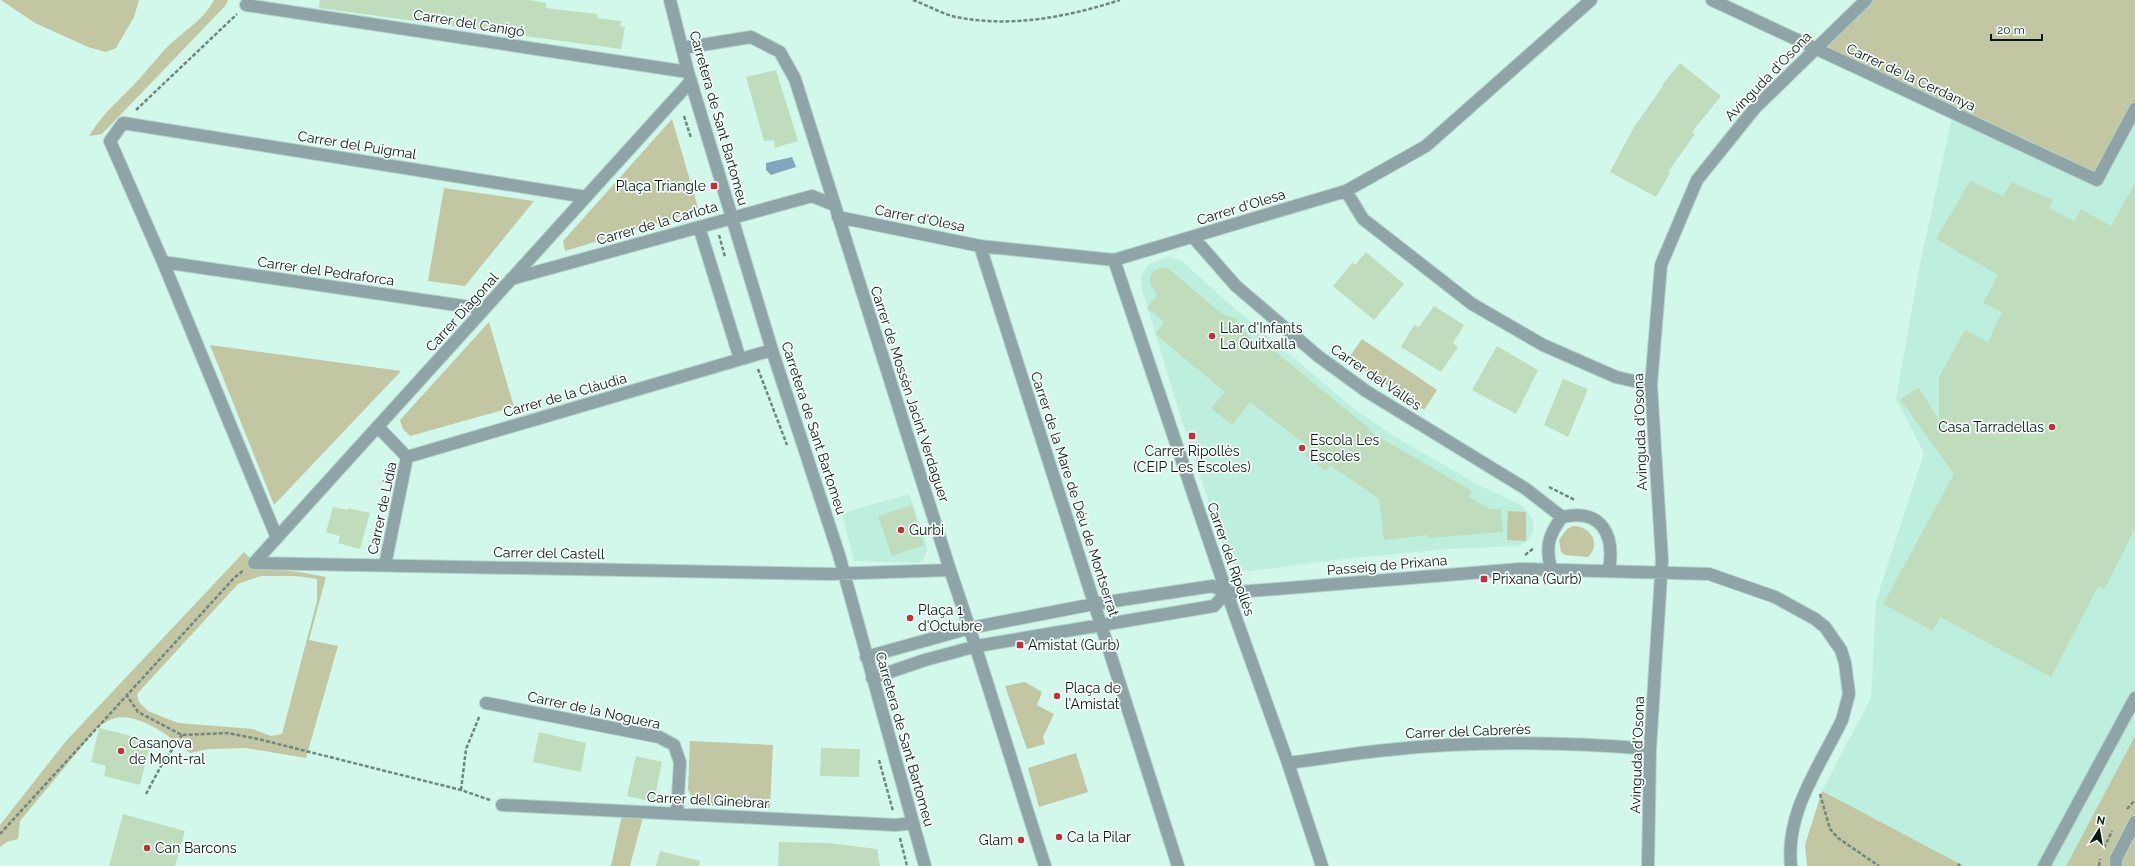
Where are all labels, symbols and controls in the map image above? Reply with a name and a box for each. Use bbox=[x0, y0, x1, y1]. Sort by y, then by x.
street label: Carrer del Canigó bbox=[412, 6, 526, 40]
scale bar bbox=[1991, 16, 2042, 42]
text: 20 m bbox=[1997, 23, 2025, 37]
street label: Avinguda d'Osona bbox=[1721, 28, 1815, 124]
street label: Carretera de Sant Bartomeu bbox=[686, 29, 752, 207]
street label: Carrer de la Cerdanya bbox=[1844, 40, 1978, 114]
street label: Carrer del Puigmal bbox=[296, 128, 418, 162]
place label: Plaça Triangle bbox=[616, 178, 706, 194]
marker: Plaça Triangle bbox=[709, 181, 719, 191]
street label: Carrer d'Olesa bbox=[1195, 186, 1287, 228]
street label: Carrer de la Carlota bbox=[595, 198, 719, 248]
street label: Carrer d'Olesa bbox=[874, 201, 966, 235]
street label: Carrer del Pedraforca bbox=[257, 253, 395, 289]
street label: Carrer Diagonal bbox=[422, 269, 502, 355]
street label: Carrer de Mossèn Jacint Verdaguer bbox=[867, 284, 953, 504]
place label: Llar d'Infants La Quitxalla bbox=[1220, 320, 1303, 352]
marker: Llar d'Infants La Quitxalla bbox=[1207, 331, 1217, 341]
street label: Carretera de Sant Bartomeu bbox=[778, 339, 850, 517]
street label: Carrer del Vallès bbox=[1328, 341, 1424, 413]
street label: Carrer de la Clàudia bbox=[502, 370, 628, 420]
street label: Carrer de la Mare de Déu de Montserrat bbox=[1028, 370, 1122, 619]
street label: Avinguda d'Osona bbox=[1630, 373, 1650, 491]
place label: Casa Tarradellas bbox=[1938, 419, 2044, 435]
marker: Casa Tarradellas bbox=[2047, 422, 2057, 432]
marker: Carrer Ripollès (CEIP Les Escoles) bbox=[1187, 431, 1197, 441]
place label: Escola Les Escoles bbox=[1310, 432, 1379, 464]
place label: Carrer Ripollès (CEIP Les Escoles) bbox=[1133, 443, 1251, 475]
marker: Escola Les Escoles bbox=[1297, 443, 1307, 453]
street label: Carrer de Lídia bbox=[364, 460, 400, 556]
street label: Carrer del Ripollès bbox=[1204, 500, 1258, 618]
place label: Gurbi bbox=[909, 522, 944, 538]
marker: Gurbi bbox=[896, 525, 906, 535]
street label: Carrer del Castell bbox=[493, 544, 605, 562]
street label: Passeig de Prixana bbox=[1326, 552, 1448, 578]
place label: Prixana (Gurb) bbox=[1492, 571, 1582, 587]
marker: Prixana (Gurb) bbox=[1479, 574, 1489, 584]
place label: Plaça 1 d'Octubre bbox=[918, 602, 982, 634]
marker: Plaça 1 d'Octubre bbox=[905, 613, 915, 623]
place label: Amistat (Gurb) bbox=[1028, 637, 1120, 653]
marker: Amistat (Gurb) bbox=[1015, 640, 1025, 650]
street label: Carretera de Sant Bartomeu bbox=[872, 650, 938, 828]
place label: Plaça de l'Amistat bbox=[1065, 680, 1121, 712]
street label: Carrer de la Noguera bbox=[526, 688, 662, 732]
marker: Plaça de l'Amistat bbox=[1052, 691, 1062, 701]
street label: Avinguda d'Osona bbox=[1627, 696, 1647, 814]
street label: Carrer del Cabrerès bbox=[1405, 721, 1531, 741]
place label: Casanova de Mont-ral bbox=[129, 735, 205, 767]
marker: Casanova de Mont-ral bbox=[116, 746, 126, 756]
street label: Carrer del Ginebrar bbox=[646, 789, 770, 811]
north arrow bbox=[2079, 810, 2119, 850]
text: N bbox=[2095, 813, 2106, 828]
place label: Ca la Pilar bbox=[1067, 829, 1131, 845]
place label: Glam bbox=[979, 832, 1013, 848]
marker: Ca la Pilar bbox=[1054, 832, 1064, 842]
marker: Glam bbox=[1016, 835, 1026, 845]
place label: Can Barcons bbox=[155, 840, 237, 856]
marker: Can Barcons bbox=[142, 843, 152, 853]

